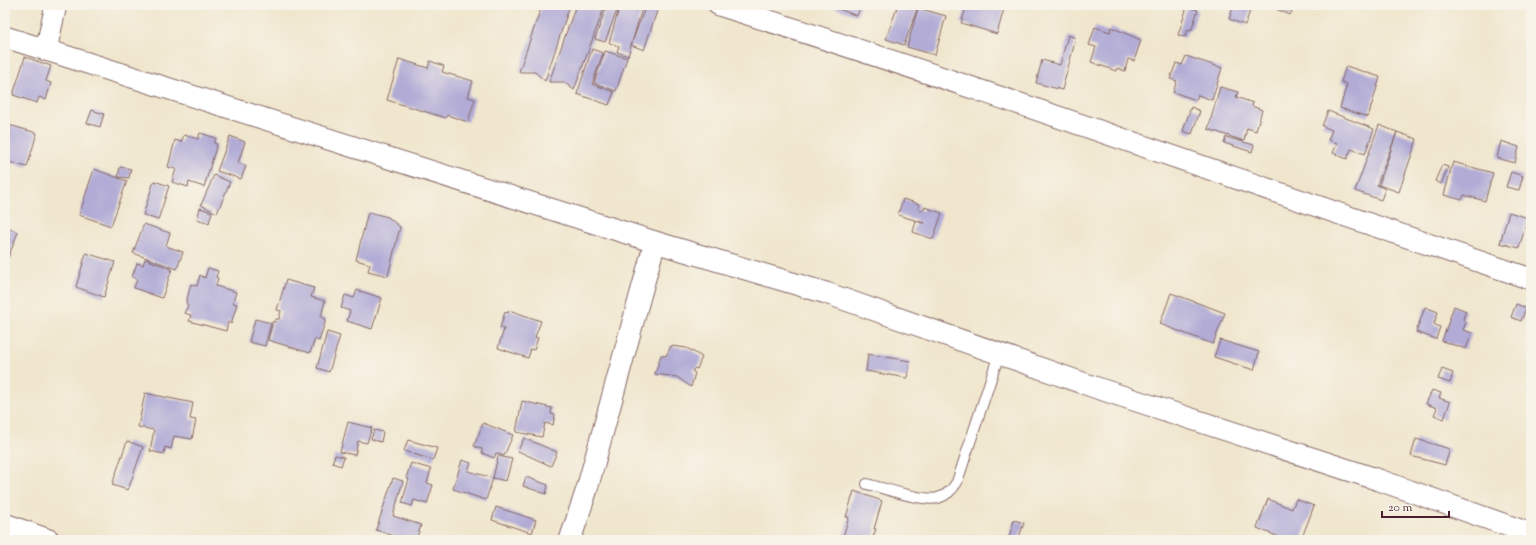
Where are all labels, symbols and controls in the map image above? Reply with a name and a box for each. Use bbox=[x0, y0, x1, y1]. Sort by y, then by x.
scale bar bbox=[1382, 493, 1449, 519]
text: 20 m bbox=[1388, 499, 1413, 517]

